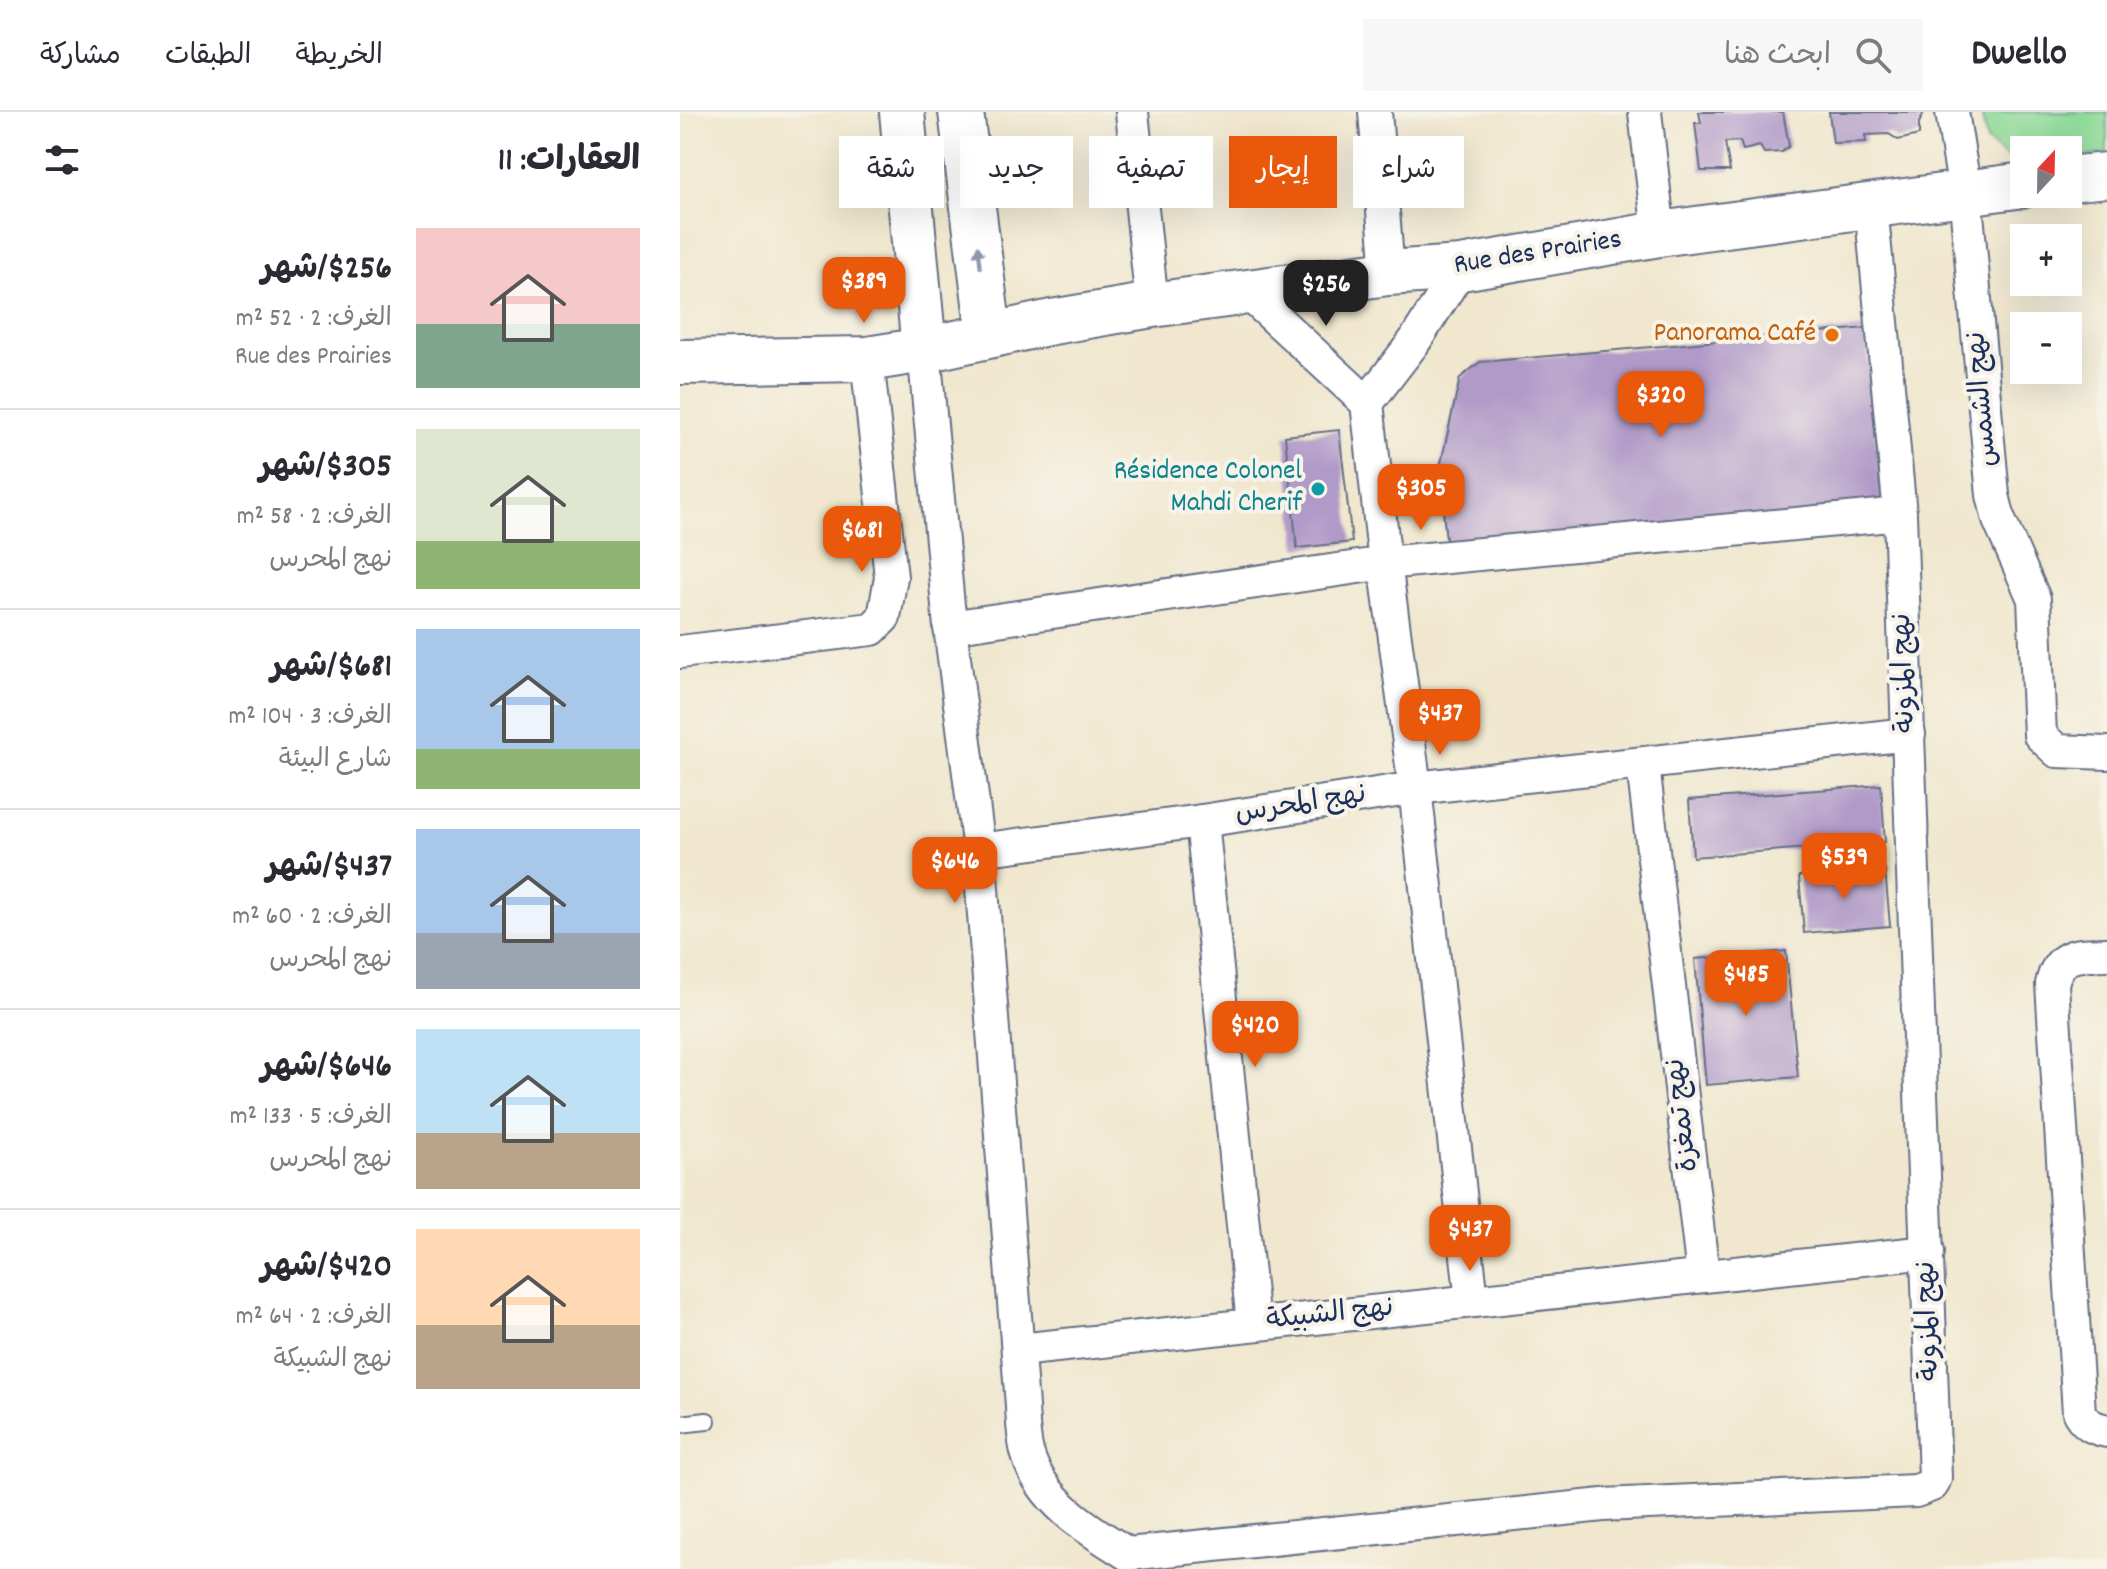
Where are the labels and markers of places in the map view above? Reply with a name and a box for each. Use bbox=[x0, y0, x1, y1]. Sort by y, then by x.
pin: $389 bbox=[817, 257, 911, 325]
pin: $256 bbox=[1279, 260, 1373, 328]
place label: Panorama Café bbox=[1654, 315, 1816, 355]
marker: Panorama Café bbox=[1823, 326, 1841, 344]
pin: $320 bbox=[1614, 371, 1708, 439]
place label: Résidence Colonel Mahdi Cherif bbox=[1114, 453, 1303, 525]
pin: $305 bbox=[1374, 464, 1468, 532]
marker: Résidence Colonel Mahdi Cherif bbox=[1309, 480, 1327, 498]
pin: $681 bbox=[815, 506, 909, 574]
pin: $437 bbox=[1393, 689, 1487, 757]
pin: $539 bbox=[1797, 833, 1891, 901]
pin: $646 bbox=[908, 837, 1002, 905]
pin: $485 bbox=[1699, 950, 1793, 1018]
pin: $420 bbox=[1208, 1001, 1302, 1069]
pin: $437 bbox=[1423, 1205, 1517, 1273]

